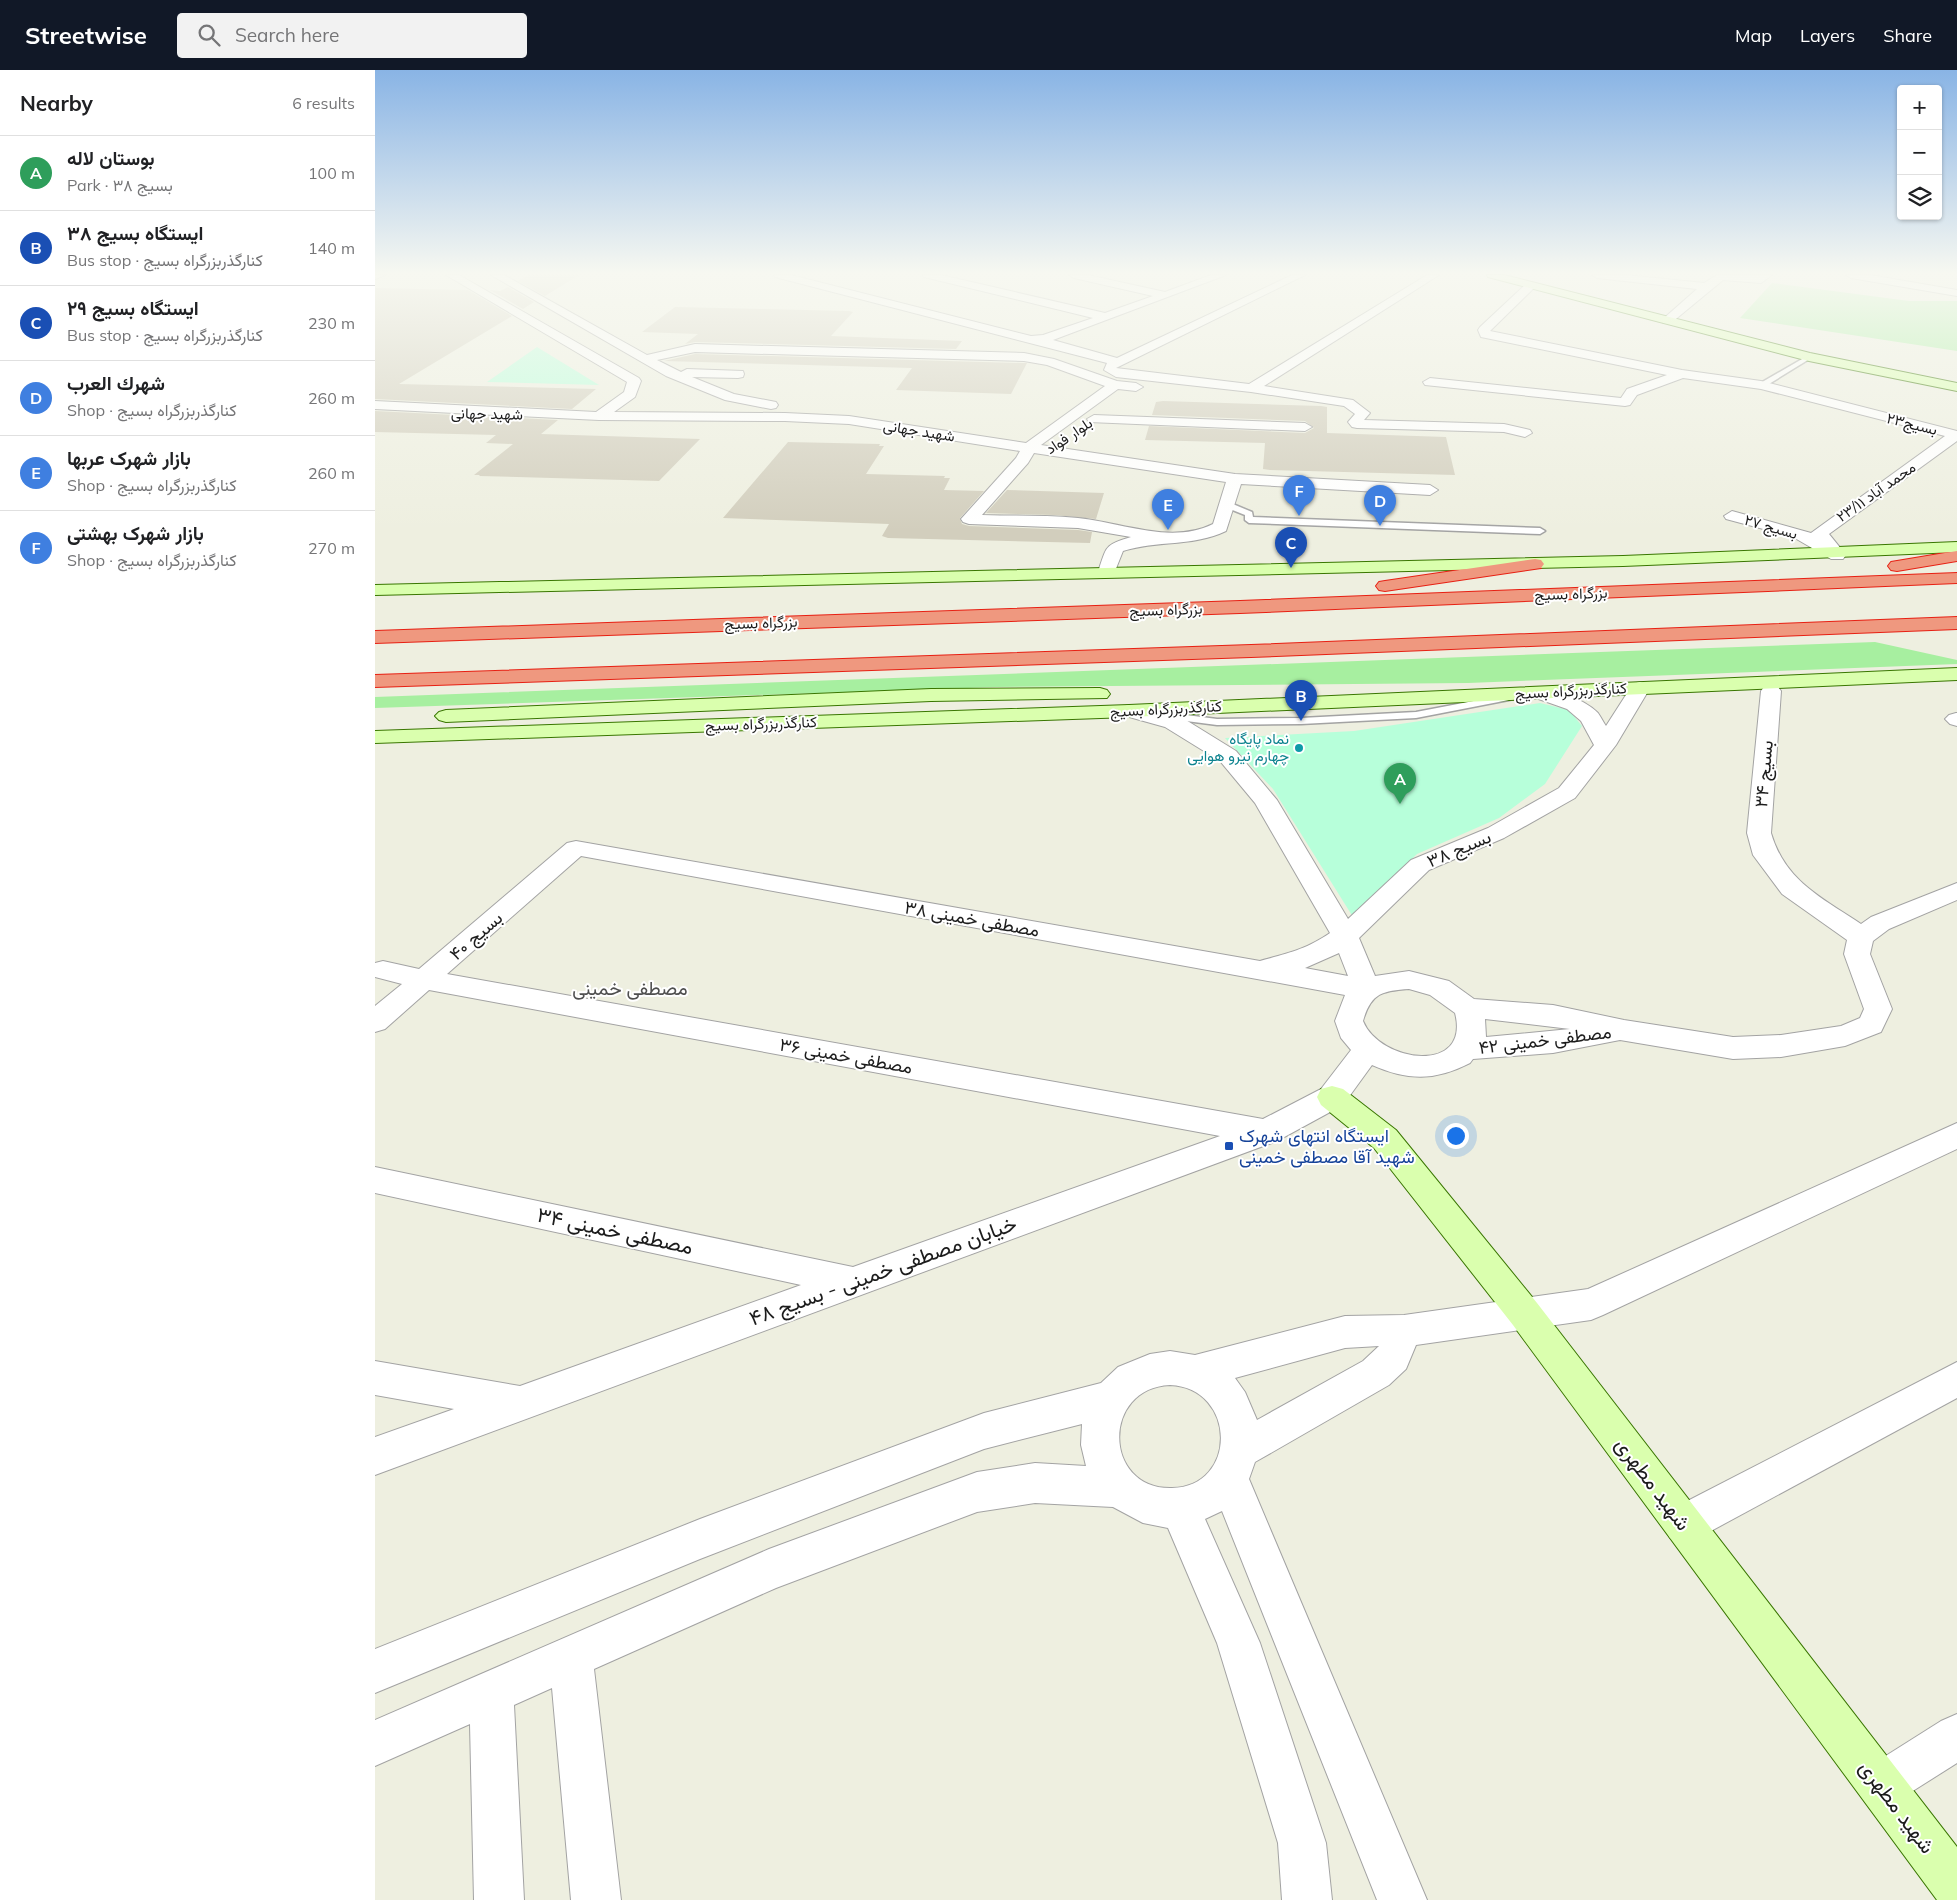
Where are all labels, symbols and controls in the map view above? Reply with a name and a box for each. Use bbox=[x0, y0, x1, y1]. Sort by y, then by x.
search box bbox=[177, 13, 527, 58]
text: Streetwise bbox=[25, 20, 147, 50]
icon: search bbox=[195, 21, 223, 49]
text: Search here bbox=[235, 23, 339, 47]
text: Map bbox=[1735, 24, 1772, 47]
text: Layers bbox=[1800, 24, 1855, 47]
text: Share bbox=[1883, 24, 1932, 47]
map controls bbox=[1897, 85, 1942, 220]
button: + bbox=[1897, 85, 1942, 130]
text: Nearby bbox=[20, 90, 93, 116]
text: 6 results bbox=[292, 93, 355, 113]
button: − bbox=[1897, 130, 1942, 175]
text: بوستان لاله bbox=[67, 146, 155, 170]
text: A bbox=[30, 163, 42, 183]
text: 100 m bbox=[308, 163, 355, 183]
text: Park · بسیج ۳۸ bbox=[67, 175, 173, 195]
button: layers bbox=[1897, 175, 1942, 220]
text: ایستگاه بسیج ۳۸ bbox=[67, 221, 203, 245]
text: B bbox=[30, 238, 42, 258]
text: 140 m bbox=[308, 238, 355, 258]
text: Bus stop · کنارگذربزرگراه بسیج bbox=[67, 250, 263, 270]
text: ایستگاه بسیج ۲۹ bbox=[67, 296, 199, 320]
text: C bbox=[31, 313, 41, 333]
text: 230 m bbox=[308, 313, 355, 333]
text: Bus stop · کنارگذربزرگراه بسیج bbox=[67, 325, 263, 345]
text: شهرك العرب bbox=[67, 371, 165, 395]
text: D bbox=[30, 388, 42, 408]
text: 260 m bbox=[308, 388, 355, 408]
text: Shop · کنارگذربزرگراه بسیج bbox=[67, 400, 237, 420]
street label: شهید جهانی bbox=[451, 403, 523, 425]
street label: بسیج۲۳ bbox=[1884, 408, 1939, 441]
street label: بلوار فواد bbox=[1042, 413, 1096, 458]
street label: شهید جهانی bbox=[882, 415, 956, 447]
text: بازار شهرک عربها bbox=[67, 446, 191, 470]
street label: محمد آباد ۲۳/۱۱ bbox=[1832, 457, 1919, 526]
text: E bbox=[31, 463, 41, 483]
text: 260 m bbox=[308, 463, 355, 483]
text: Shop · کنارگذربزرگراه بسیج bbox=[67, 475, 237, 495]
pin: F bbox=[1283, 475, 1315, 516]
pin: D bbox=[1364, 485, 1396, 526]
pin: E bbox=[1152, 489, 1184, 530]
street label: بسیج ۲۷ bbox=[1742, 510, 1800, 545]
text: بازار شهرک بهشتی bbox=[67, 521, 204, 545]
pin: C bbox=[1275, 527, 1307, 568]
text: F bbox=[31, 538, 41, 558]
text: 270 m bbox=[308, 538, 355, 558]
text: Shop · کنارگذربزرگراه بسیج bbox=[67, 550, 237, 570]
street label: بزرگراه بسیج bbox=[1534, 583, 1608, 606]
street label: بزرگراه بسیج bbox=[1129, 599, 1203, 622]
street label: بزرگراه بسیج bbox=[724, 612, 798, 635]
street label: کنارگذربزرگراه بسیج bbox=[1515, 678, 1628, 705]
pin: B bbox=[1285, 680, 1317, 721]
street label: کنارگذربزرگراه بسیج bbox=[1110, 696, 1223, 723]
street label: کنارگذربزرگراه بسیج bbox=[705, 712, 818, 737]
place label: نماد پایگاه چهارم نیرو هوایی bbox=[1187, 729, 1289, 766]
street label: بسیج ۳۴ bbox=[1749, 739, 1779, 809]
marker: نماد پایگاه چهارم نیرو هوایی bbox=[1293, 742, 1305, 754]
pin: A bbox=[1384, 763, 1416, 804]
street label: بسیج ۳۸ bbox=[1423, 825, 1495, 873]
street label: مصطفی خمینی ۳۸ bbox=[903, 895, 1041, 942]
street label: بسیج ۴۰ bbox=[444, 906, 508, 966]
district label: مصطفی خمینی bbox=[572, 976, 688, 1000]
street label: مصطفی خمینی ۴۲ bbox=[1477, 1020, 1613, 1059]
street label: مصطفی خمینی ۳۶ bbox=[778, 1033, 914, 1079]
your location bbox=[1443, 1123, 1469, 1149]
place label: ایستگاه انتهای شهرک شهید آقا مصطفی خمینی bbox=[1239, 1124, 1415, 1168]
marker: ایستگاه انتهای شهرک شهید آقا مصطفی خمینی bbox=[1223, 1140, 1235, 1152]
street label: مصطفی خمینی ۳۴ bbox=[535, 1201, 696, 1259]
street label: خیابان مصطفی خمینی - بسیج ۴۸ bbox=[745, 1209, 1021, 1333]
street label: شهید مطهری bbox=[1610, 1432, 1697, 1536]
street label: شهید مطهری bbox=[1854, 1755, 1941, 1859]

